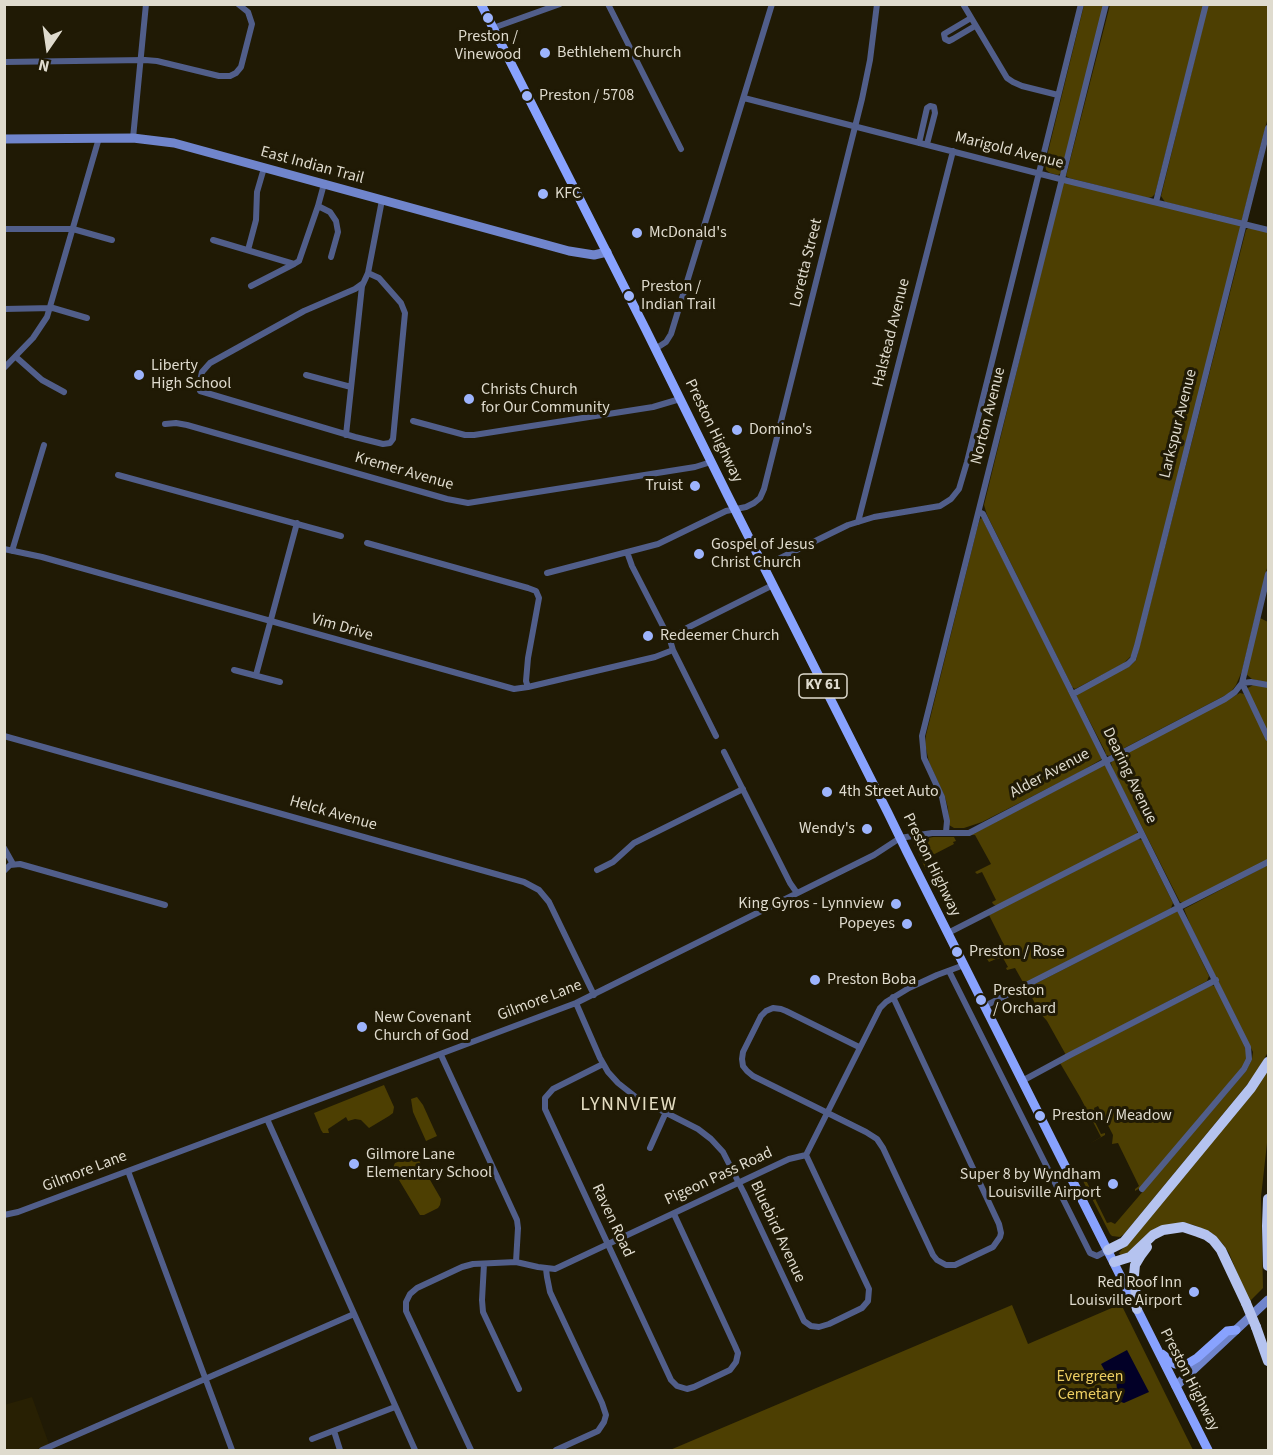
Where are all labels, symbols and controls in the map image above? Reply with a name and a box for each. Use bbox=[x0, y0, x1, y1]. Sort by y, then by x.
marker: Preston / Vinewood bbox=[481, 11, 495, 25]
north arrow bbox=[18, 18, 78, 78]
place label: Preston / Vinewood bbox=[455, 27, 521, 65]
place label: Bethlehem Church bbox=[557, 43, 681, 63]
marker: Bethlehem Church bbox=[538, 46, 552, 60]
text: N bbox=[36, 54, 52, 77]
place label: Preston / 5708 bbox=[539, 86, 634, 106]
marker: Preston / 5708 bbox=[520, 89, 534, 103]
street label: Marigold Avenue bbox=[953, 128, 1065, 174]
street label: East Indian Trail bbox=[258, 143, 366, 189]
place label: KFC bbox=[555, 184, 581, 204]
marker: KFC bbox=[536, 187, 550, 201]
street label: Loretta Street bbox=[787, 217, 827, 309]
place label: McDonald's bbox=[649, 223, 727, 243]
marker: McDonald's bbox=[630, 226, 644, 240]
place label: Preston / Indian Trail bbox=[641, 277, 716, 315]
street label: Halstead Avenue bbox=[869, 277, 915, 389]
marker: Preston / Indian Trail bbox=[622, 289, 636, 303]
place label: Liberty High School bbox=[151, 356, 231, 394]
street label: Norton Avenue bbox=[968, 365, 1010, 467]
marker: Liberty High School bbox=[132, 368, 146, 382]
street label: Larkspur Avenue bbox=[1156, 368, 1202, 480]
street label: Preston Highway bbox=[680, 376, 746, 486]
place label: Christs Church for Our Community bbox=[481, 380, 610, 418]
marker: Christs Church for Our Community bbox=[462, 392, 476, 406]
place label: Domino's bbox=[749, 420, 812, 440]
marker: Domino's bbox=[730, 423, 744, 437]
street label: Kremer Avenue bbox=[352, 449, 456, 495]
place label: Truist bbox=[645, 476, 683, 496]
marker: Truist bbox=[688, 479, 702, 493]
place label: Gospel of Jesus Christ Church bbox=[711, 535, 815, 573]
marker: Gospel of Jesus Christ Church bbox=[692, 547, 706, 561]
street label: Vim Drive bbox=[309, 610, 375, 646]
place label: Redeemer Church bbox=[660, 626, 780, 646]
marker: Redeemer Church bbox=[641, 629, 655, 643]
road number: KY 61 bbox=[799, 674, 847, 698]
street label: Dearing Avenue bbox=[1097, 725, 1161, 827]
street label: Alder Avenue bbox=[1007, 745, 1093, 803]
place label: 4th Street Auto bbox=[839, 782, 939, 802]
marker: 4th Street Auto bbox=[820, 785, 834, 799]
street label: Helck Avenue bbox=[287, 792, 379, 836]
street label: Preston Highway bbox=[898, 810, 964, 920]
place label: Wendy's bbox=[799, 819, 855, 839]
marker: Wendy's bbox=[860, 822, 874, 836]
place label: King Gyros - Lynnview bbox=[738, 894, 884, 914]
marker: King Gyros - Lynnview bbox=[889, 897, 903, 911]
place label: Popeyes bbox=[839, 914, 895, 934]
marker: Popeyes bbox=[900, 917, 914, 931]
place label: Preston / Rose bbox=[969, 942, 1065, 962]
marker: Preston / Rose bbox=[950, 945, 964, 959]
place label: Preston Boba bbox=[827, 970, 916, 990]
marker: Preston Boba bbox=[808, 973, 822, 987]
street label: Gilmore Lane bbox=[495, 976, 585, 1026]
place label: Preston / Orchard bbox=[993, 981, 1056, 1019]
marker: Preston / Orchard bbox=[974, 993, 988, 1007]
place label: New Covenant Church of God bbox=[374, 1008, 471, 1046]
marker: New Covenant Church of God bbox=[355, 1020, 369, 1034]
district label: LYNNVIEW bbox=[580, 1094, 678, 1118]
place label: Preston / Meadow bbox=[1052, 1106, 1172, 1126]
marker: Preston / Meadow bbox=[1033, 1109, 1047, 1123]
street label: Pigeon Pass Road bbox=[662, 1144, 776, 1210]
place label: Gilmore Lane Elementary School bbox=[366, 1145, 492, 1183]
street label: Gilmore Lane bbox=[40, 1147, 130, 1197]
marker: Gilmore Lane Elementary School bbox=[347, 1157, 361, 1171]
place label: Super 8 by Wyndham Louisville Airport bbox=[960, 1165, 1101, 1203]
marker: Super 8 by Wyndham Louisville Airport bbox=[1106, 1177, 1120, 1191]
street label: Bluebird Avenue bbox=[745, 1178, 809, 1286]
street label: Raven Road bbox=[587, 1181, 637, 1261]
place label: Red Roof Inn Louisville Airport bbox=[1069, 1273, 1182, 1311]
marker: Red Roof Inn Louisville Airport bbox=[1187, 1285, 1201, 1299]
street label: Preston Highway bbox=[1155, 1325, 1223, 1435]
park label: Evergreen Cemetary bbox=[1056, 1367, 1124, 1405]

